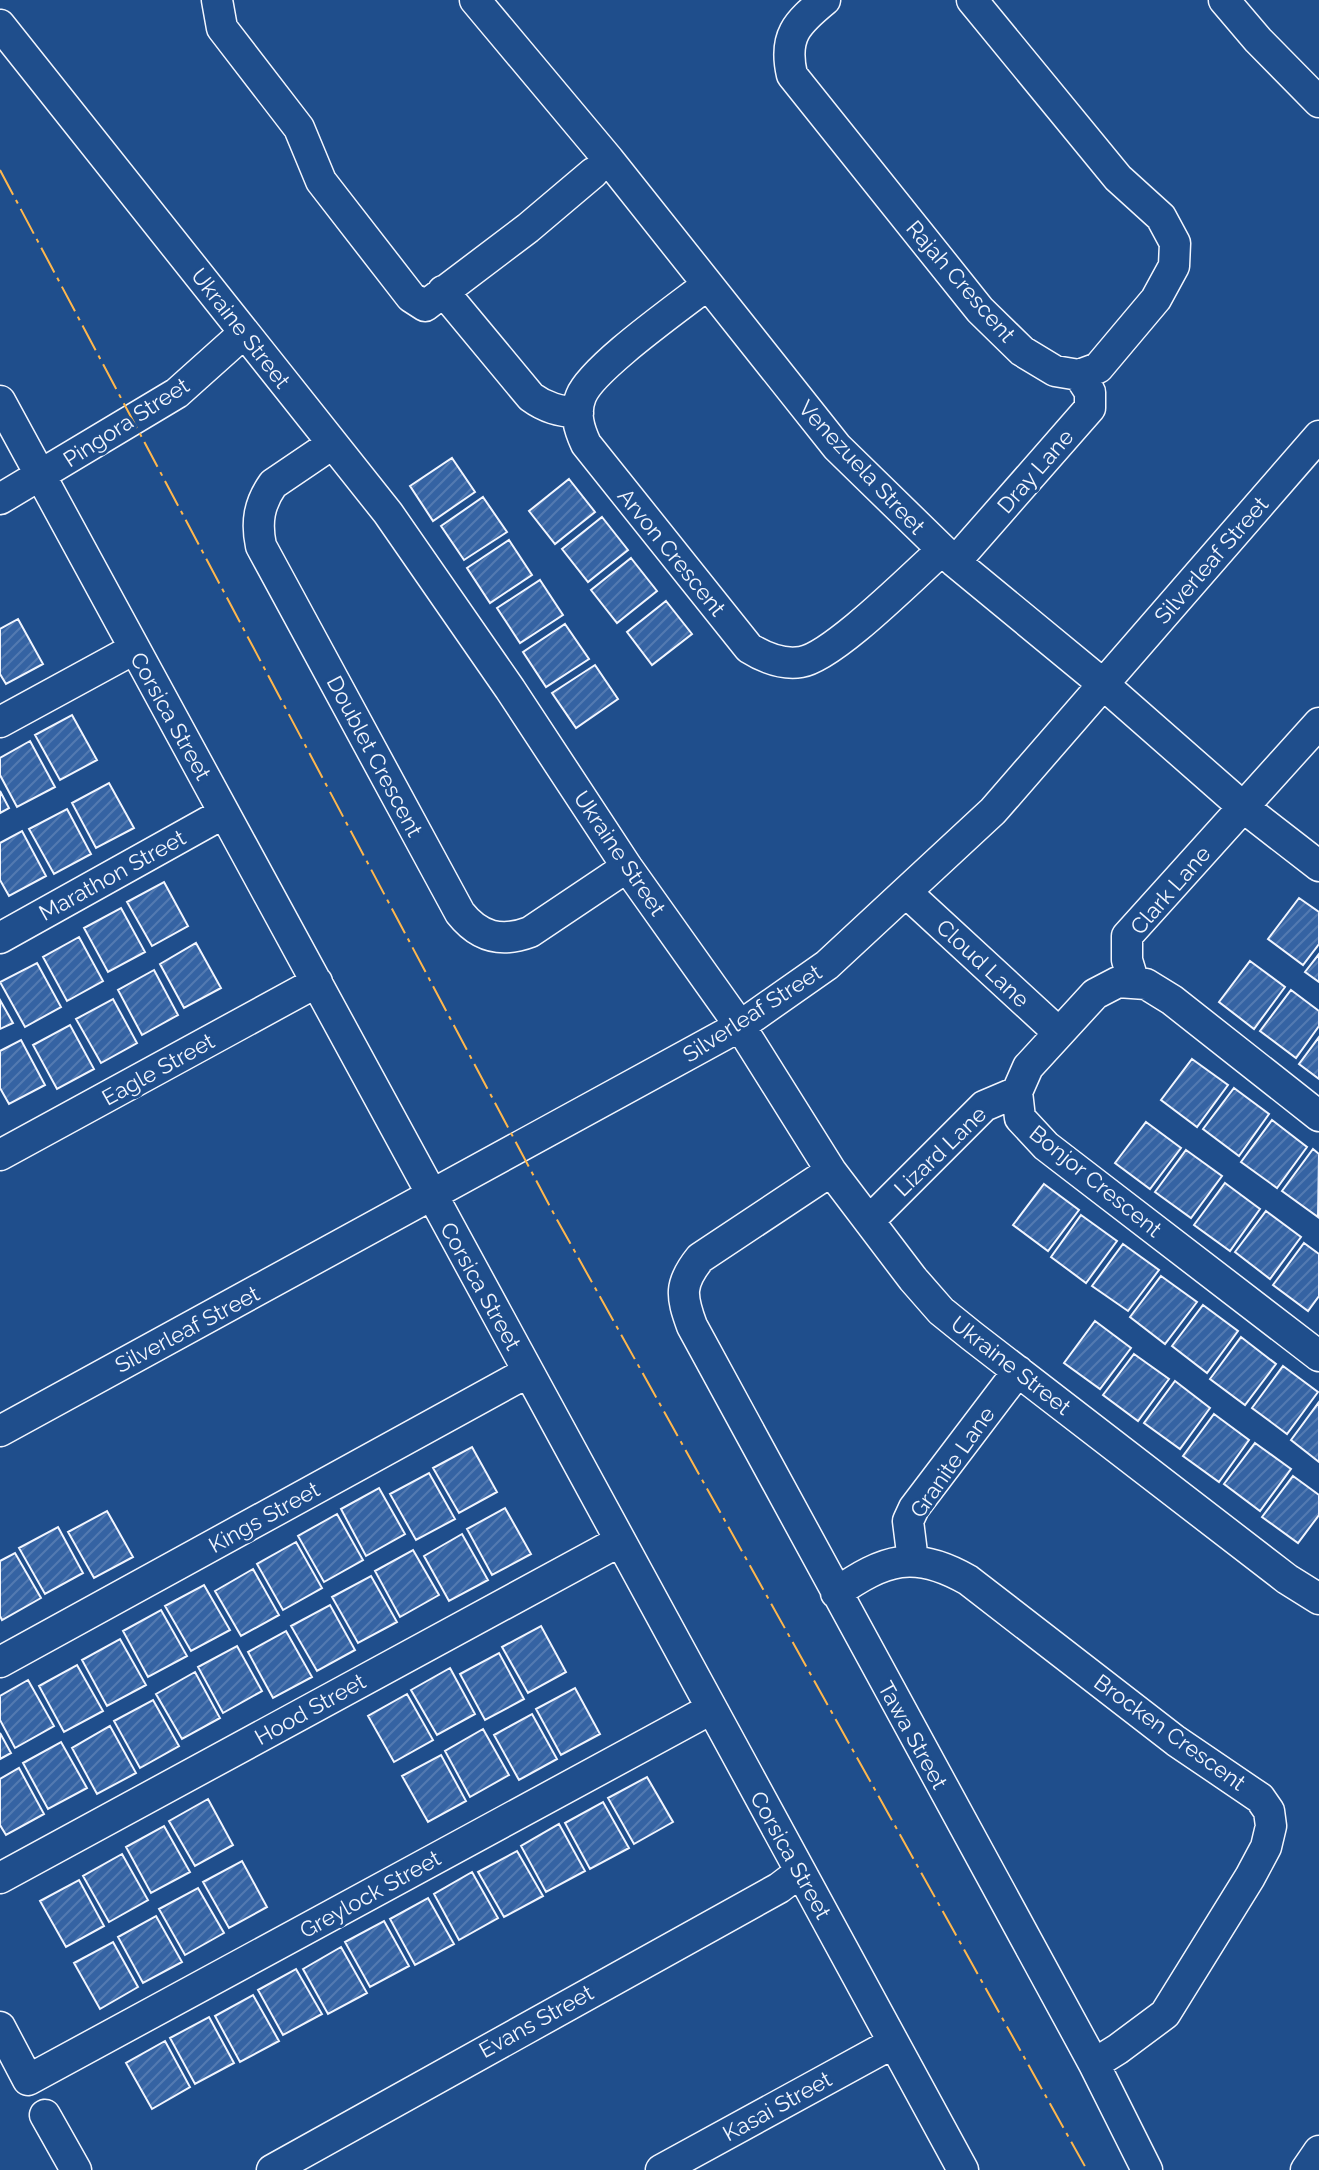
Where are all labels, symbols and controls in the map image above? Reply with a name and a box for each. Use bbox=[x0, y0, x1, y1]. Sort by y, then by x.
street label: Rajah Crescent bbox=[901, 215, 1021, 348]
street label: Ukraine Street bbox=[186, 263, 296, 394]
street label: Pingora Street bbox=[58, 371, 194, 472]
street label: Venezuela Street bbox=[793, 395, 931, 540]
street label: Dray Lane bbox=[992, 424, 1079, 518]
street label: Arvon Crescent bbox=[613, 483, 732, 621]
street label: Silverleaf Street bbox=[1149, 491, 1274, 629]
street label: Corsica Street bbox=[125, 648, 217, 785]
street label: Doublet Crescent bbox=[322, 671, 429, 841]
street label: Ukraine Street bbox=[569, 786, 672, 921]
street label: Marathon Street bbox=[34, 824, 190, 926]
street label: Clark Lane bbox=[1125, 840, 1215, 940]
street label: Cloud Lane bbox=[931, 914, 1035, 1012]
street label: Silverleaf Street bbox=[678, 958, 827, 1067]
street label: Eagle Street bbox=[97, 1027, 219, 1111]
street label: Lizard Lane bbox=[889, 1101, 991, 1201]
street label: Bonjor Crescent bbox=[1025, 1120, 1168, 1243]
street label: Corsica Street bbox=[435, 1218, 527, 1355]
street label: Silverleaf Street bbox=[110, 1280, 264, 1378]
street label: Ukraine Street bbox=[946, 1310, 1077, 1420]
street label: Granite Lane bbox=[904, 1402, 1000, 1522]
street label: Kings Street bbox=[204, 1476, 324, 1558]
street label: Hood Street bbox=[250, 1668, 370, 1750]
street label: Brocken Crescent bbox=[1089, 1668, 1251, 1796]
street label: Tawa Street bbox=[873, 1677, 954, 1794]
street label: Corsica Street bbox=[745, 1787, 837, 1924]
street label: Greylock Street bbox=[295, 1844, 446, 1943]
street label: Evans Street bbox=[474, 1979, 598, 2063]
street label: Kasai Street bbox=[718, 2065, 836, 2146]

